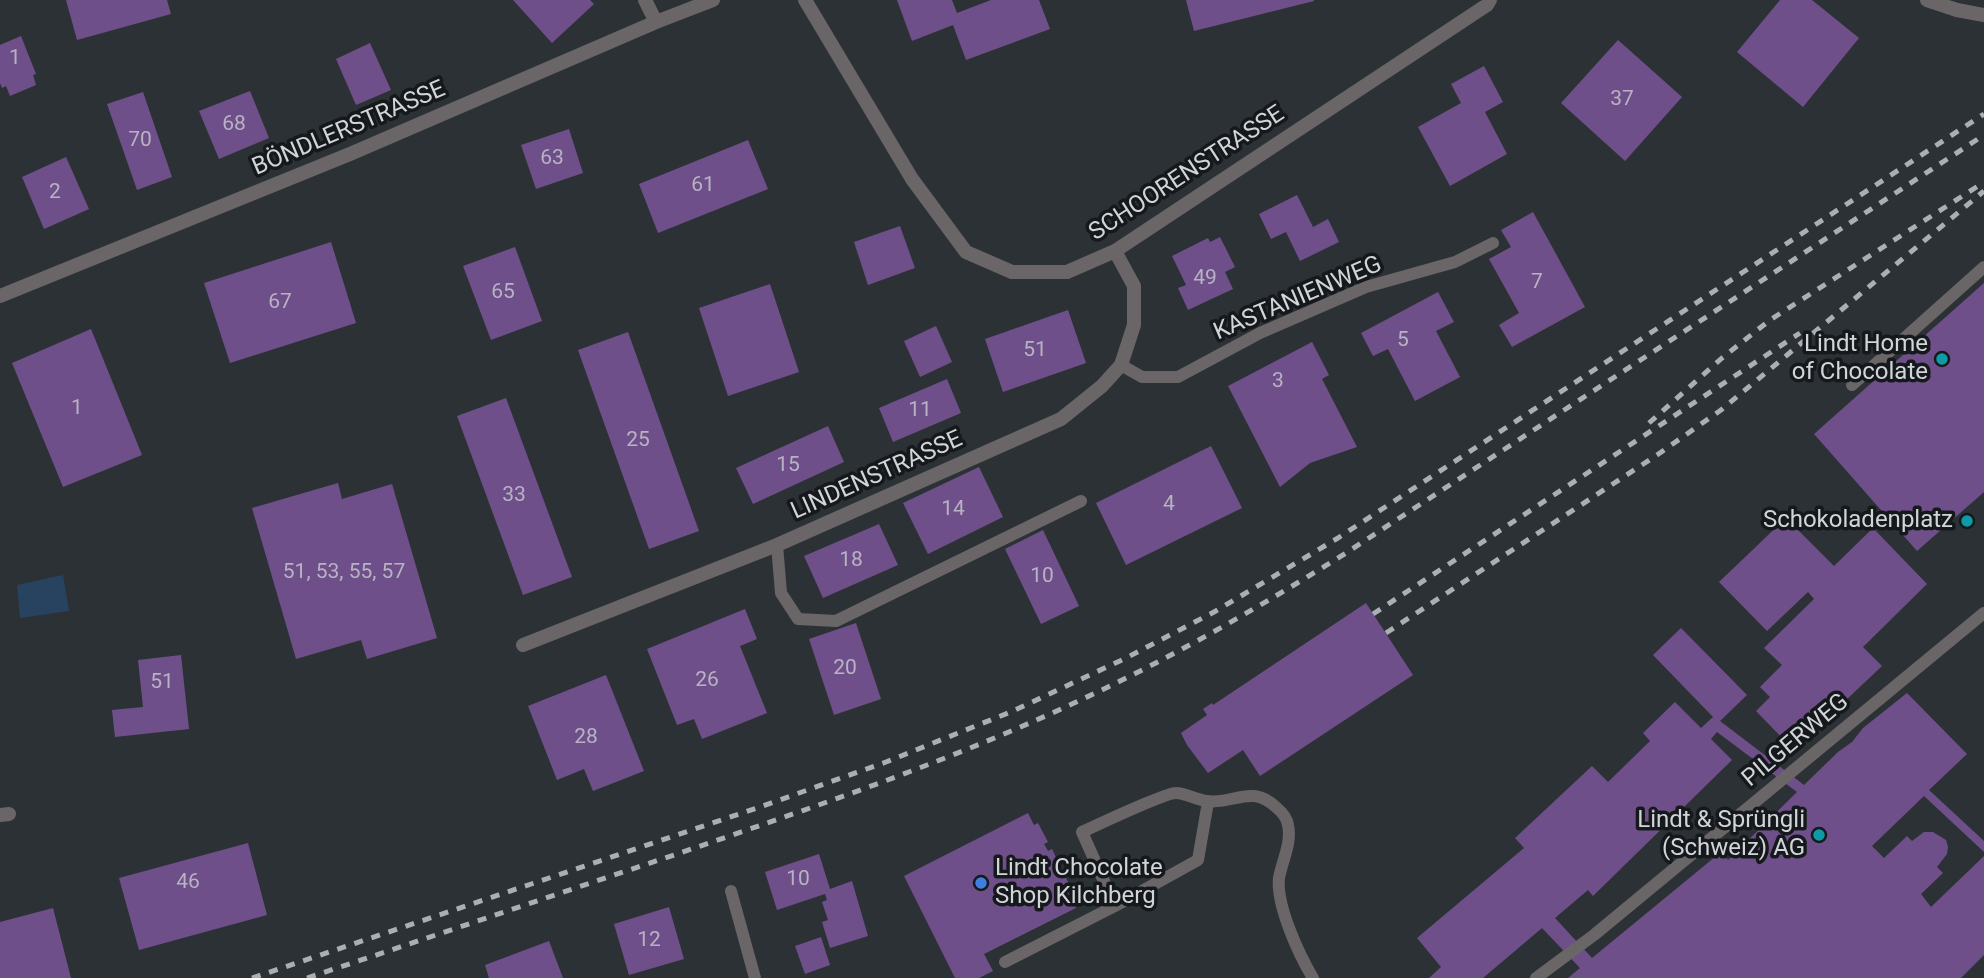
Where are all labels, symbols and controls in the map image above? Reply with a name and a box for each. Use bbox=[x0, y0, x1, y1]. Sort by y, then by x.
house number: 1 bbox=[9, 46, 21, 72]
street label: BÖNDLERSTRASSE bbox=[248, 75, 450, 183]
house number: 37 bbox=[1610, 87, 1634, 113]
street label: SCHOORENSTRASSE bbox=[1084, 100, 1290, 248]
house number: 68 bbox=[222, 112, 246, 138]
house number: 70 bbox=[128, 128, 152, 154]
house number: 63 bbox=[540, 146, 564, 172]
house number: 61 bbox=[691, 173, 715, 199]
house number: 2 bbox=[49, 180, 61, 206]
street label: KASTANIENWEG bbox=[1210, 251, 1386, 347]
house number: 49 bbox=[1193, 266, 1217, 292]
house number: 7 bbox=[1531, 270, 1543, 296]
house number: 65 bbox=[491, 280, 515, 306]
house number: 67 bbox=[268, 290, 292, 316]
house number: 5 bbox=[1397, 328, 1409, 354]
place label: Lindt Home of Chocolate bbox=[1792, 331, 1928, 387]
house number: 51 bbox=[1023, 338, 1047, 364]
marker: Lindt Home of Chocolate bbox=[1934, 351, 1950, 367]
house number: 3 bbox=[1272, 369, 1284, 395]
house number: 1 bbox=[71, 396, 83, 422]
house number: 11 bbox=[908, 398, 932, 424]
street label: LINDENSTRASSE bbox=[787, 425, 967, 527]
house number: 25 bbox=[626, 428, 650, 454]
house number: 15 bbox=[776, 453, 800, 479]
house number: 33 bbox=[502, 483, 526, 509]
house number: 4 bbox=[1163, 492, 1175, 518]
house number: 14 bbox=[941, 497, 965, 523]
place label: Schokoladenplatz bbox=[1763, 507, 1953, 535]
marker: Schokoladenplatz bbox=[1959, 513, 1975, 529]
house number: 18 bbox=[839, 548, 863, 574]
house number: 51, 53, 55, 57 bbox=[283, 560, 405, 586]
house number: 10 bbox=[1030, 564, 1054, 590]
house number: 20 bbox=[833, 656, 857, 682]
house number: 26 bbox=[695, 668, 719, 694]
house number: 51 bbox=[150, 670, 174, 696]
street label: PILGERWEG bbox=[1737, 688, 1855, 794]
house number: 28 bbox=[574, 725, 598, 751]
place label: Lindt & Sprüngli (Schweiz) AG bbox=[1637, 807, 1805, 863]
marker: Lindt & Sprüngli (Schweiz) AG bbox=[1811, 827, 1827, 843]
place label: Lindt Chocolate Shop Kilchberg bbox=[995, 855, 1163, 911]
house number: 10 bbox=[786, 867, 810, 893]
house number: 46 bbox=[176, 870, 200, 896]
marker: Lindt Chocolate Shop Kilchberg bbox=[973, 875, 989, 891]
house number: 12 bbox=[637, 928, 661, 954]

